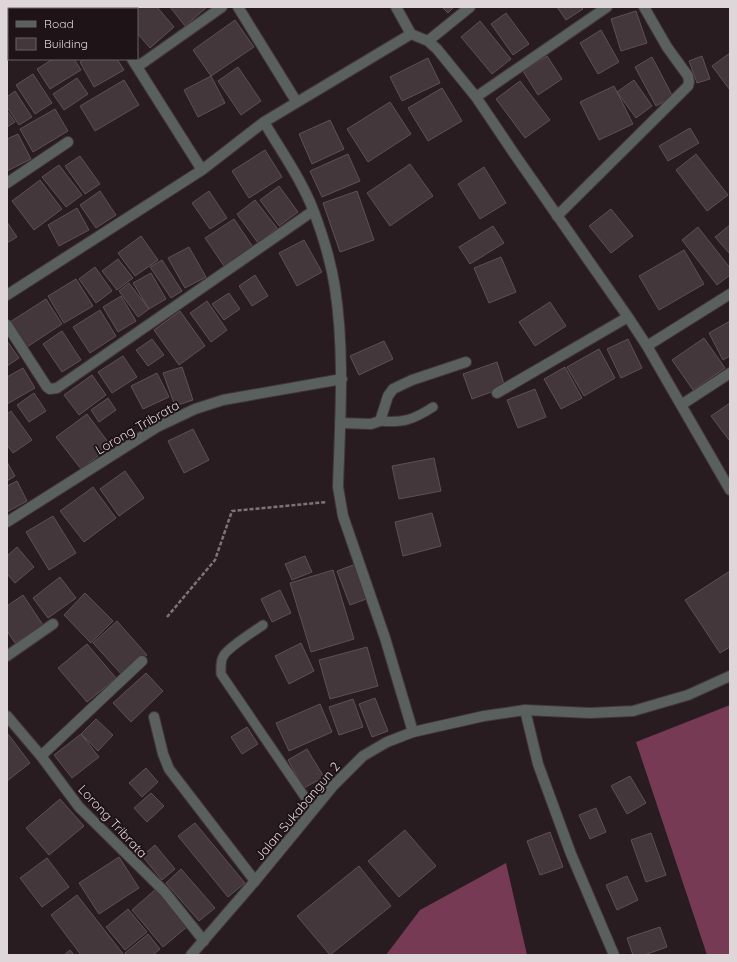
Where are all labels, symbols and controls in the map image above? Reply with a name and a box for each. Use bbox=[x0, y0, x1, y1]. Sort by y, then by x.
legend bbox=[8, 8, 138, 60]
text: Road bbox=[44, 16, 74, 31]
text: Building bbox=[44, 36, 88, 51]
street label: Lorong Tribrata bbox=[92, 397, 182, 457]
street label: Jalan Sukabangun 2 bbox=[251, 758, 343, 864]
street label: Lorong Tribrata bbox=[75, 781, 151, 861]

